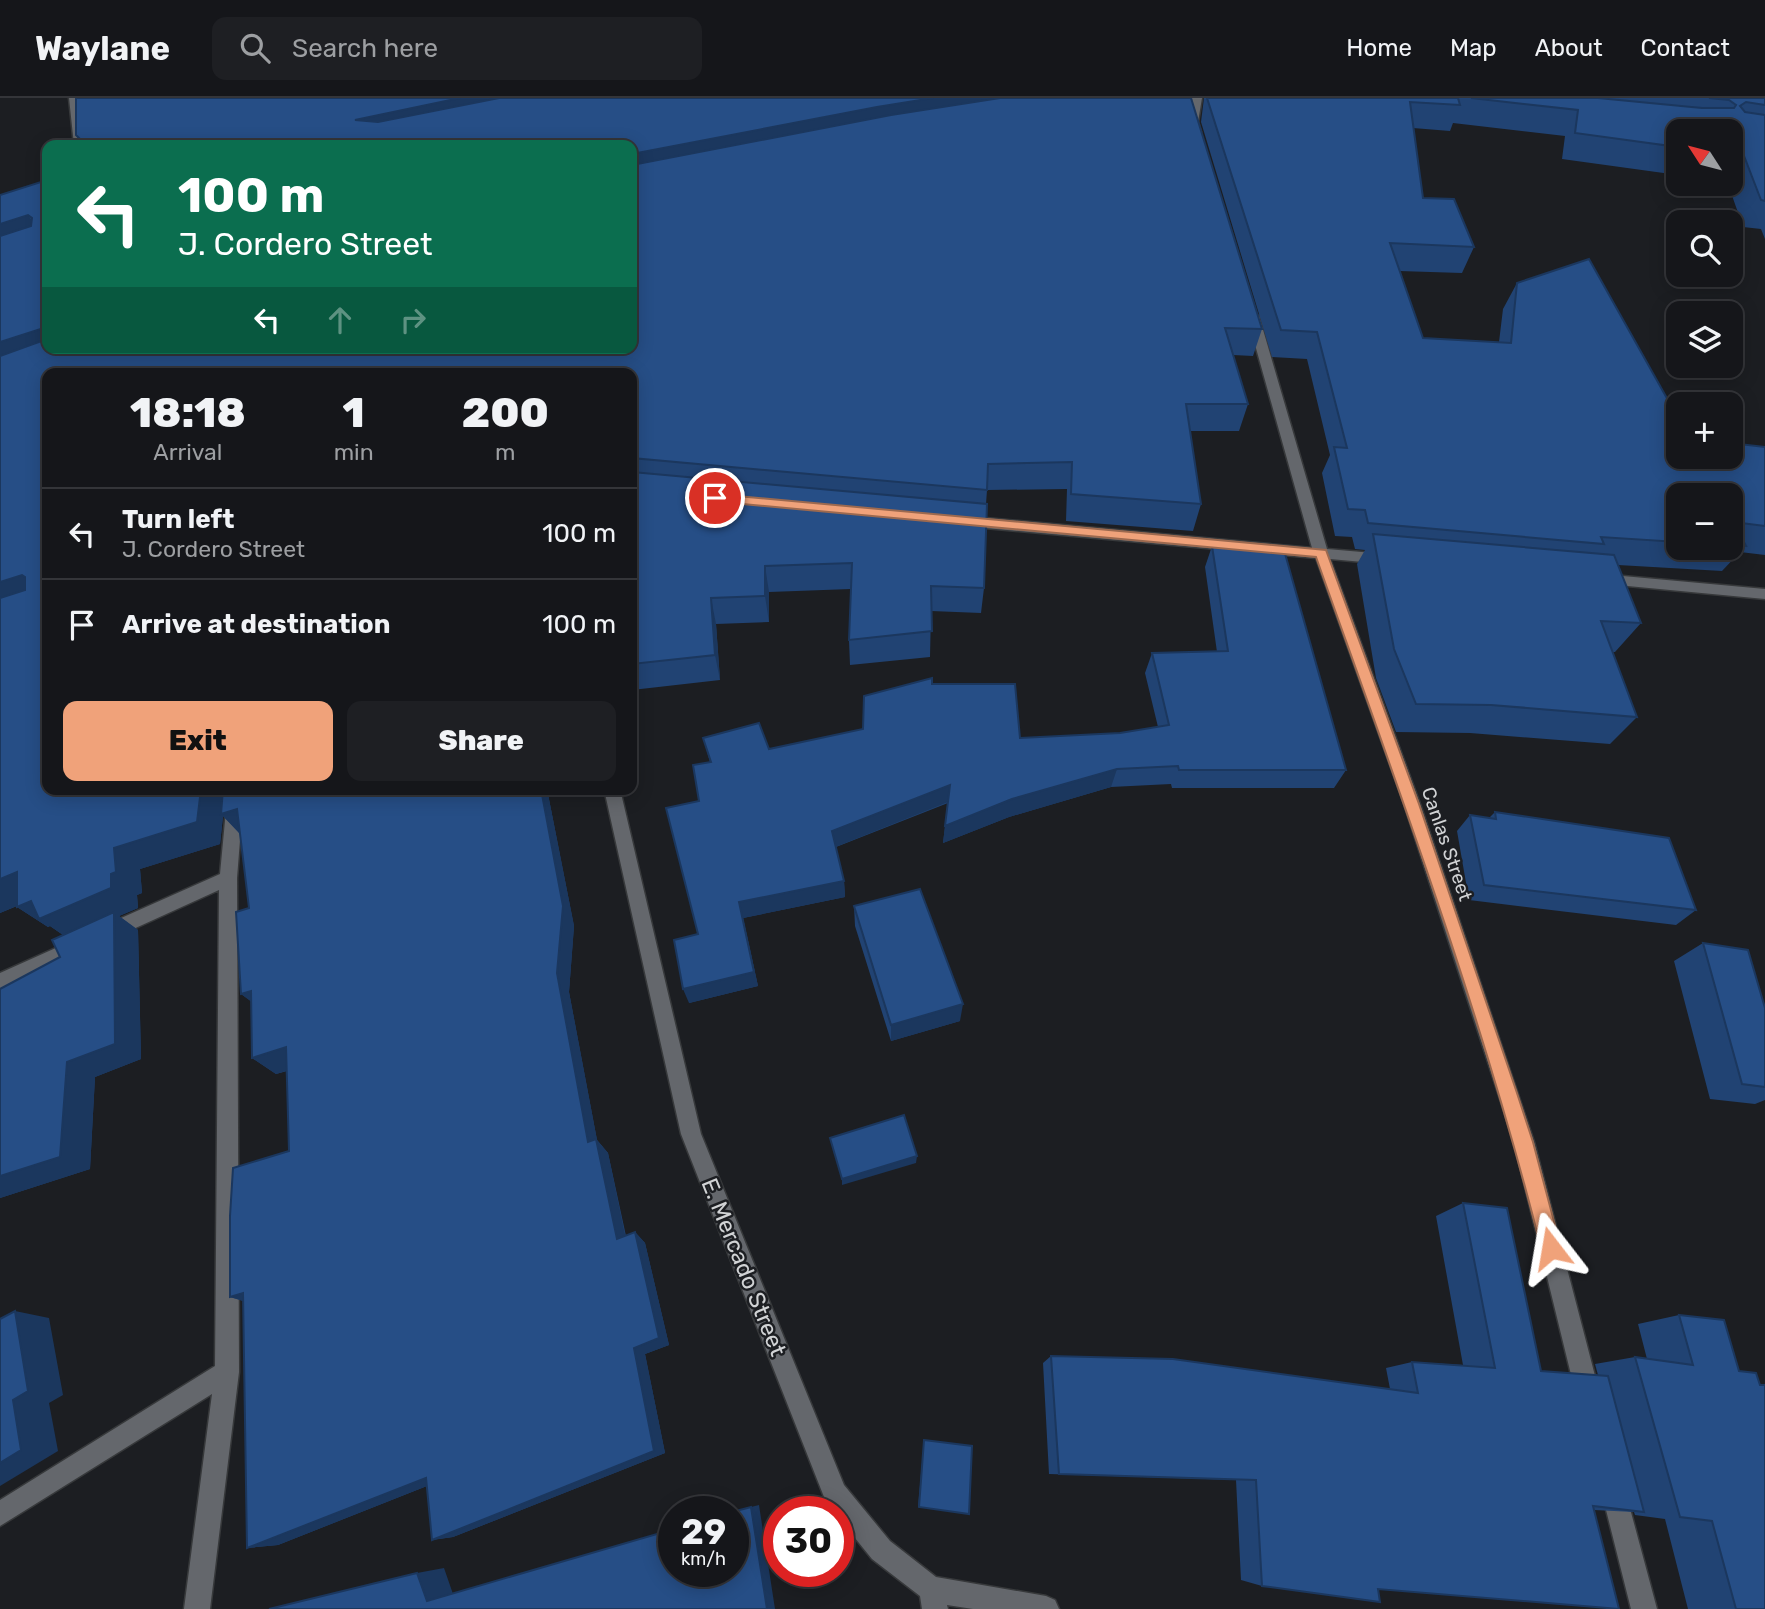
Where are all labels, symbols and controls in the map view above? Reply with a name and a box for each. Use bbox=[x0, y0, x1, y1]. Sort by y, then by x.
search box bbox=[212, 17, 702, 80]
text: Waylane bbox=[35, 29, 170, 68]
icon: search bbox=[236, 29, 274, 67]
text: Search here bbox=[292, 33, 438, 64]
text: Home bbox=[1346, 34, 1412, 62]
text: Map bbox=[1450, 34, 1497, 62]
text: About bbox=[1535, 34, 1603, 62]
text: Contact bbox=[1641, 34, 1730, 62]
north arrow bbox=[1666, 119, 1743, 196]
map controls bbox=[1666, 119, 1743, 560]
text: 100 m bbox=[178, 166, 324, 224]
icon: left bbox=[63, 168, 154, 259]
button: search bbox=[1666, 210, 1743, 287]
text: J. Cordero Street bbox=[178, 225, 433, 263]
icon: left bbox=[248, 301, 286, 339]
icon: ahead bbox=[321, 301, 359, 339]
icon: right bbox=[394, 301, 432, 339]
button: layers bbox=[1666, 301, 1743, 378]
text: 18:18 bbox=[130, 388, 246, 438]
text: 1 bbox=[343, 388, 365, 438]
text: 200 bbox=[462, 388, 549, 438]
button: + bbox=[1666, 392, 1743, 469]
text: Arrival bbox=[153, 438, 222, 466]
text: min bbox=[334, 438, 374, 466]
text: m bbox=[495, 438, 516, 466]
pin bbox=[685, 468, 745, 528]
icon: arrive bbox=[696, 479, 734, 517]
button: − bbox=[1666, 483, 1743, 560]
text: Turn left bbox=[122, 504, 234, 535]
icon: left bbox=[63, 515, 101, 553]
text: 100 m bbox=[542, 518, 616, 549]
text: J. Cordero Street bbox=[122, 535, 305, 563]
icon: arrive bbox=[63, 606, 101, 644]
text: Arrive at destination bbox=[122, 609, 390, 640]
text: 100 m bbox=[542, 609, 616, 640]
button: Exit bbox=[63, 701, 333, 781]
button: Share bbox=[347, 701, 616, 781]
street label: Canlas Street bbox=[1417, 784, 1477, 905]
street label: E. Mercado Street bbox=[696, 1174, 792, 1360]
position arrow bbox=[1514, 1211, 1588, 1285]
speed limit sign: 30 bbox=[763, 1496, 854, 1587]
text: 29 bbox=[681, 1511, 726, 1553]
text: km/h bbox=[681, 1548, 726, 1570]

